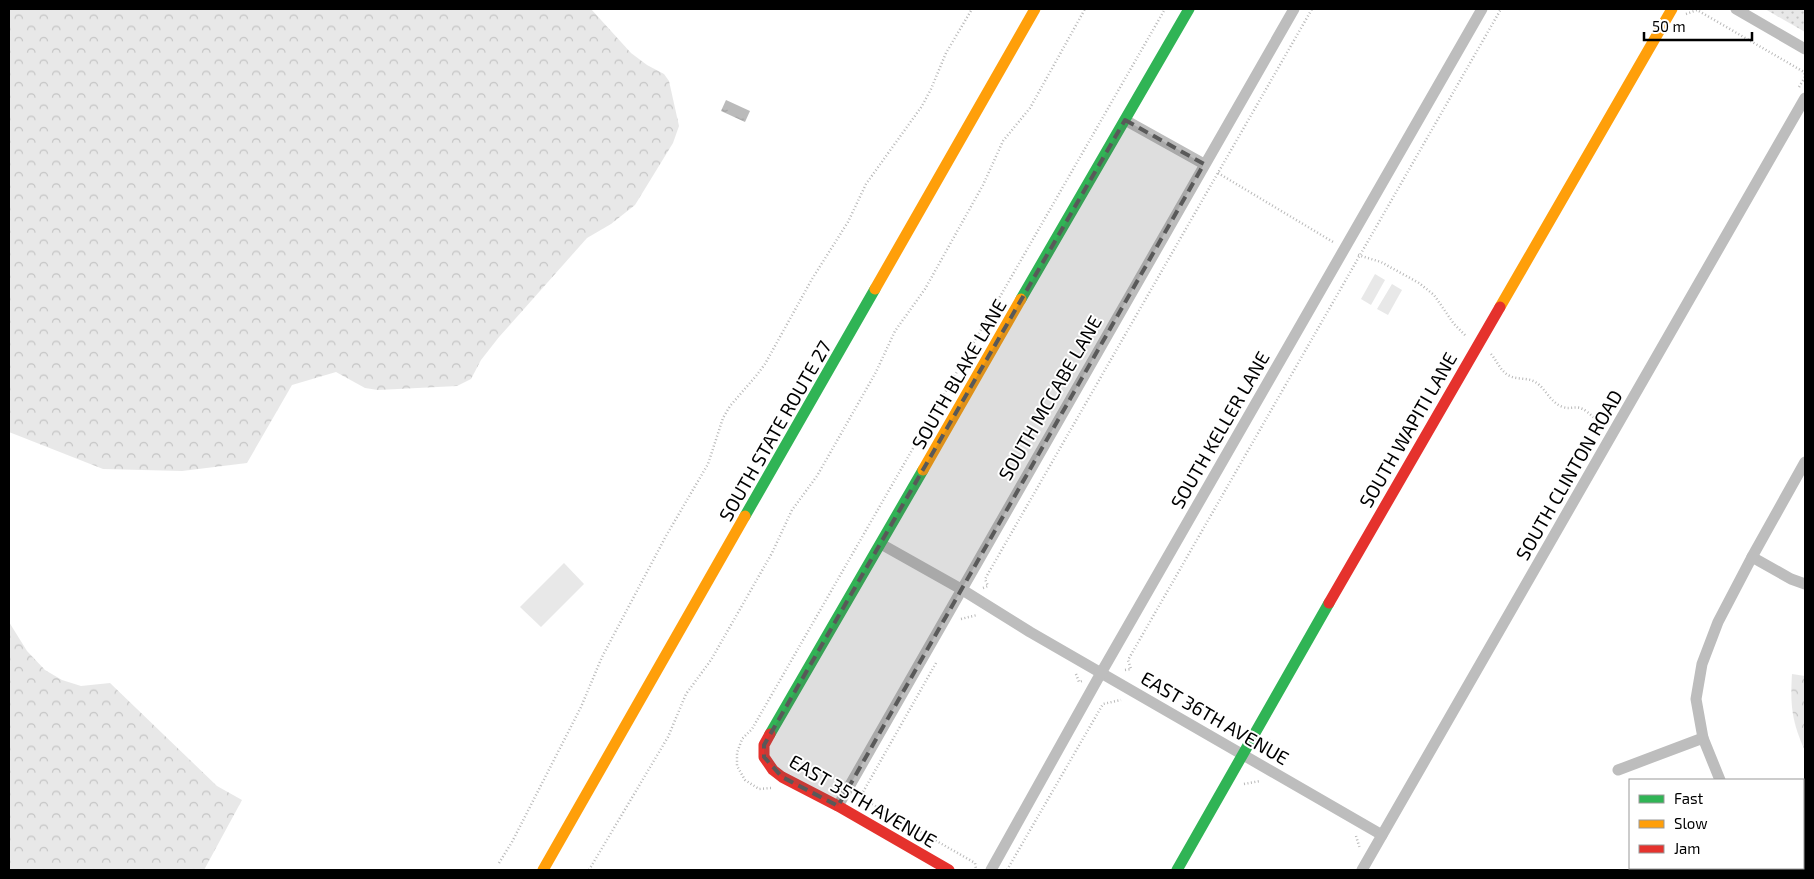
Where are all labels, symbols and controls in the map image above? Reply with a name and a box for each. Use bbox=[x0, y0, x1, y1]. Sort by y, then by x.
scale bar bbox=[1644, 10, 1752, 42]
text: 50 m bbox=[1652, 17, 1686, 35]
street label: SOUTH BLAKE LANE bbox=[906, 295, 1011, 453]
street label: SOUTH MCCABE LANE bbox=[993, 311, 1106, 484]
street label: SOUTH STATE ROUTE 27 bbox=[713, 336, 836, 525]
street label: SOUTH KELLER LANE bbox=[1165, 347, 1274, 512]
street label: SOUTH WAPITI LANE bbox=[1354, 348, 1461, 511]
street label: SOUTH CLINTON ROAD bbox=[1510, 385, 1627, 564]
street label: EAST 36TH AVENUE bbox=[1137, 666, 1293, 769]
street label: EAST 35TH AVENUE bbox=[785, 749, 941, 852]
legend bbox=[1629, 779, 1804, 869]
text: Fast bbox=[1674, 789, 1704, 807]
text: Slow bbox=[1674, 814, 1708, 832]
text: Jam bbox=[1674, 839, 1700, 857]

